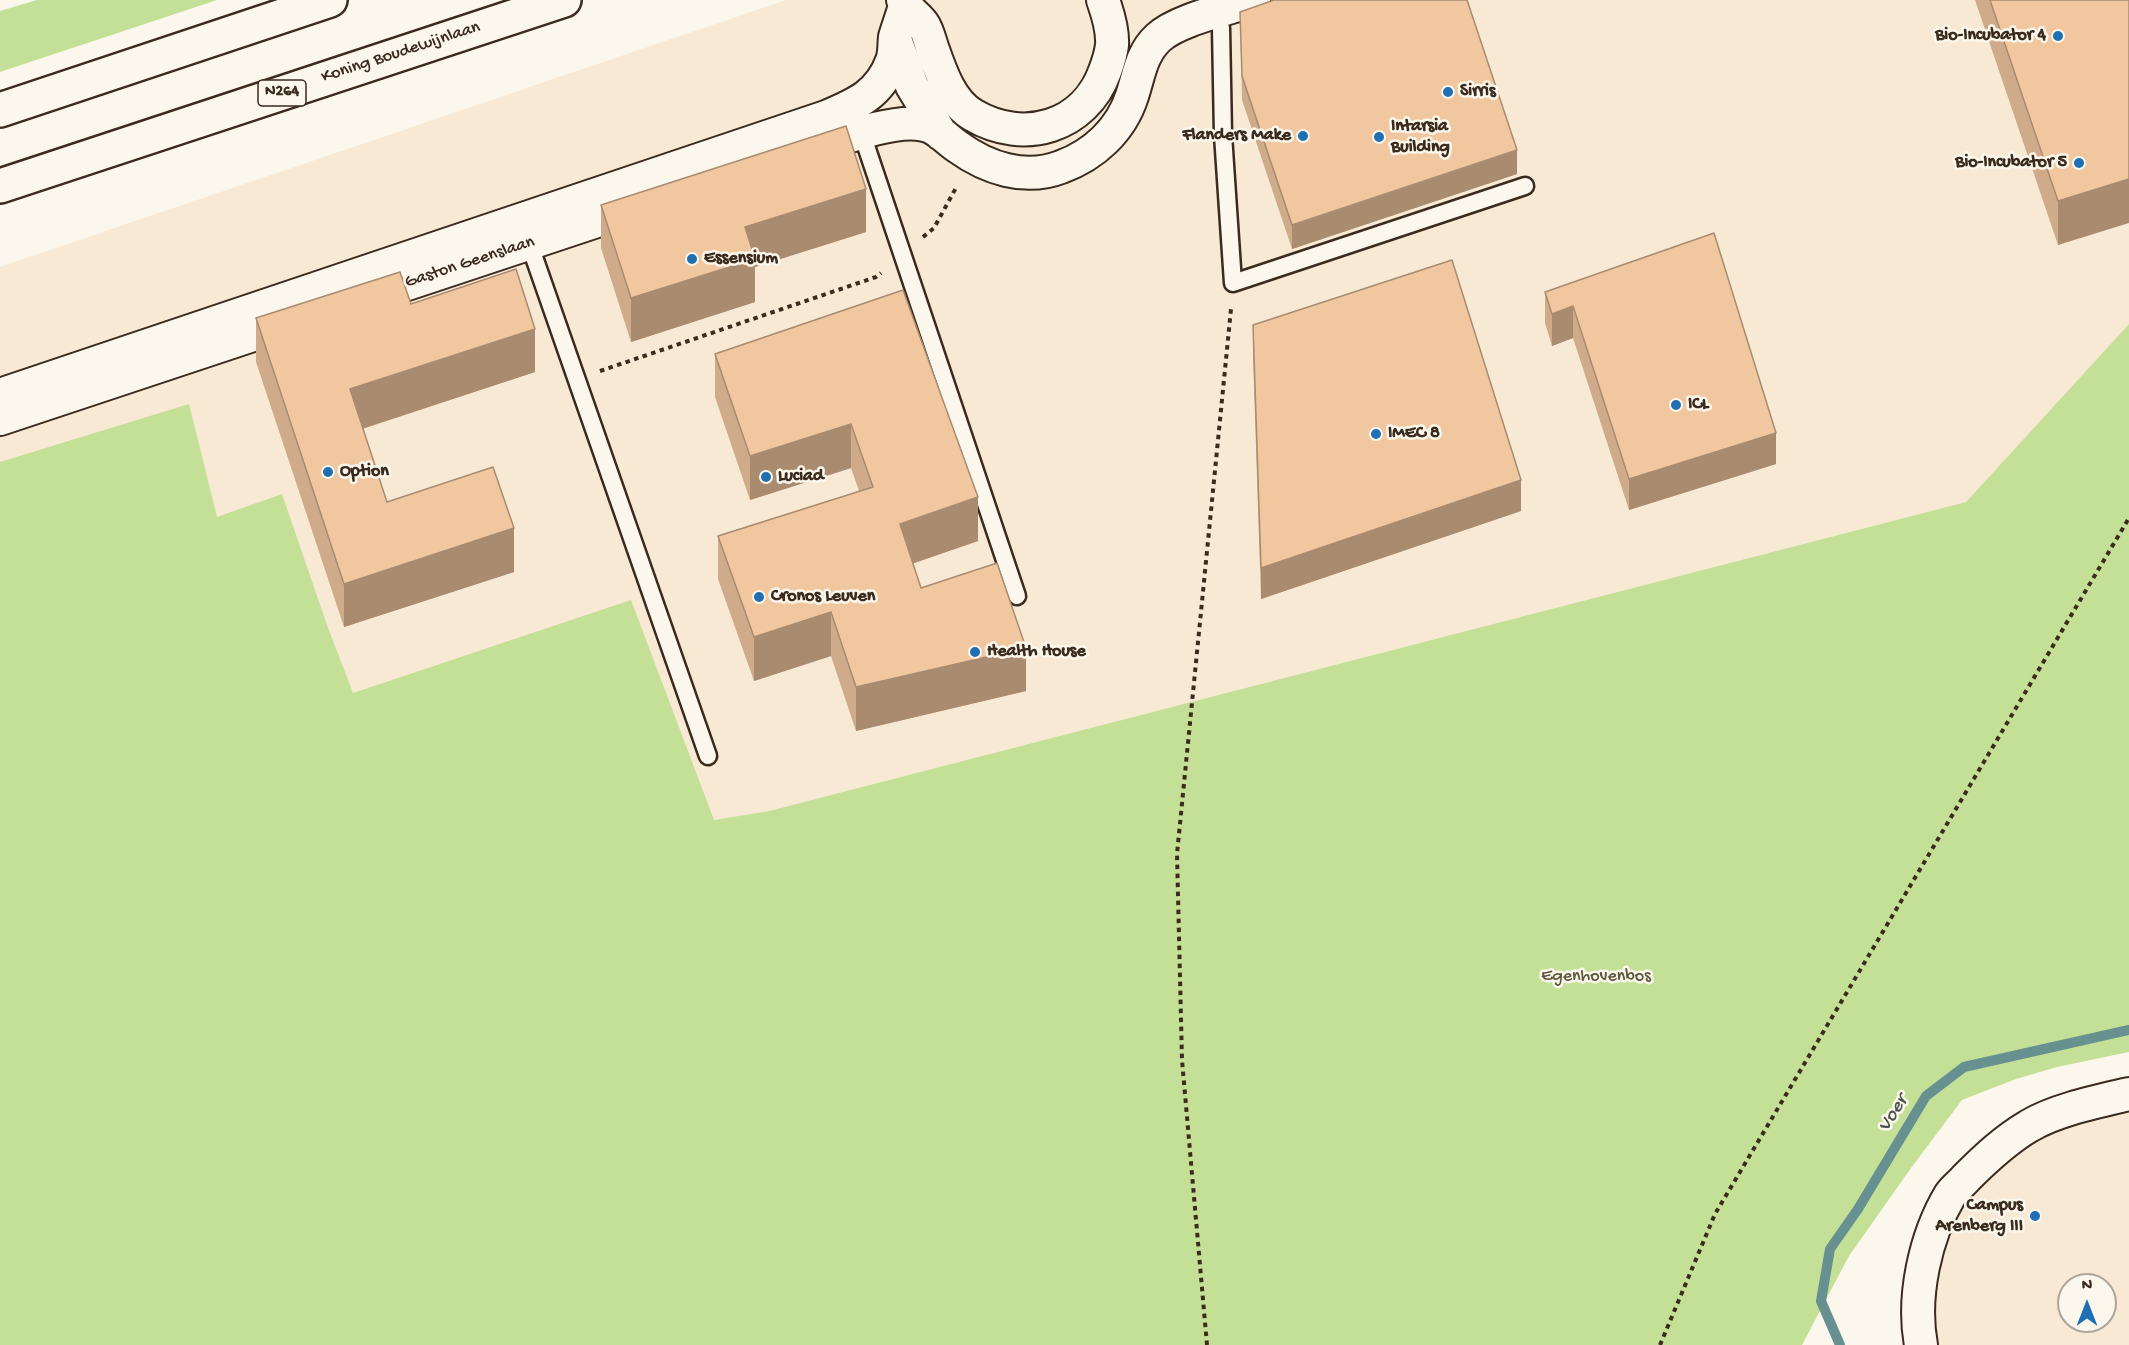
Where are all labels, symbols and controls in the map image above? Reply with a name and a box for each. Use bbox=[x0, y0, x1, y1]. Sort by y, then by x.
street label: Koning Boudewijnlaan bbox=[319, 17, 483, 89]
place label: Bio-Incubator 4 bbox=[1935, 25, 2046, 47]
marker: Bio-Incubator 4 bbox=[2051, 29, 2065, 43]
road number: N264 bbox=[258, 80, 306, 106]
place label: Sirris bbox=[1460, 81, 1496, 103]
marker: Sirris bbox=[1441, 85, 1455, 99]
place label: Intarsia Building bbox=[1391, 116, 1450, 158]
place label: Flanders Make bbox=[1182, 125, 1291, 147]
marker: Flanders Make bbox=[1296, 129, 1310, 143]
marker: Intarsia Building bbox=[1372, 130, 1386, 144]
place label: Bio-Incubator 5 bbox=[1955, 152, 2067, 174]
marker: Bio-Incubator 5 bbox=[2072, 156, 2086, 170]
street label: Gaston Geenslaan bbox=[402, 232, 538, 294]
place label: Essensium bbox=[704, 248, 778, 270]
marker: Essensium bbox=[685, 252, 699, 266]
place label: ICL bbox=[1688, 394, 1709, 416]
marker: ICL bbox=[1669, 398, 1683, 412]
place label: IMEC 8 bbox=[1388, 423, 1440, 445]
marker: IMEC 8 bbox=[1369, 427, 1383, 441]
place label: Option bbox=[340, 461, 389, 483]
marker: Option bbox=[321, 465, 335, 479]
place label: Luciad bbox=[778, 466, 824, 488]
marker: Luciad bbox=[759, 470, 773, 484]
place label: Cronos Leuven bbox=[771, 586, 875, 608]
marker: Cronos Leuven bbox=[752, 590, 766, 604]
place label: Health House bbox=[987, 641, 1086, 663]
marker: Health House bbox=[968, 645, 982, 659]
park label: Egenhovenbos bbox=[1541, 966, 1651, 988]
water label: Voer bbox=[1874, 1091, 1914, 1137]
place label: Campus Arenberg III bbox=[1936, 1195, 2023, 1238]
marker: Campus Arenberg III bbox=[2028, 1209, 2042, 1223]
north arrow bbox=[2057, 1273, 2117, 1333]
text: N bbox=[2082, 1277, 2092, 1296]

